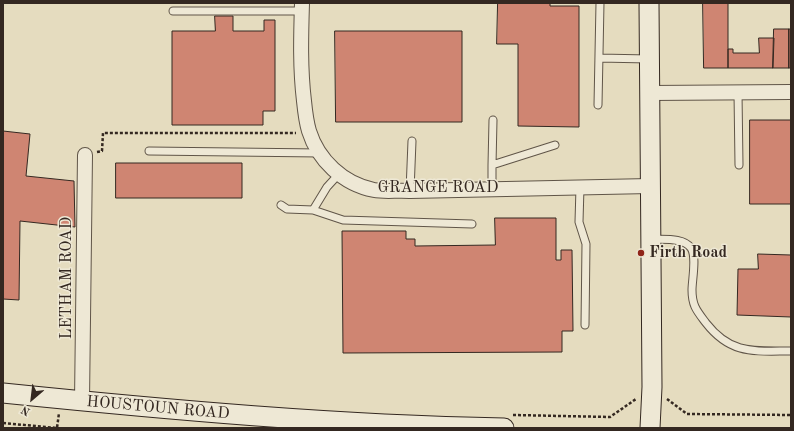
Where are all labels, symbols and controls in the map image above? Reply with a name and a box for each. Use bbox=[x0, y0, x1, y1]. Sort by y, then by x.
street label: GRANGE ROAD bbox=[378, 178, 498, 198]
street label: LETHAM ROAD bbox=[57, 217, 77, 339]
place label: Firth Road bbox=[649, 243, 727, 263]
marker: Firth Road bbox=[636, 248, 646, 258]
north arrow bbox=[12, 379, 52, 419]
street label: HOUSTOUN ROAD bbox=[86, 392, 230, 424]
text: N bbox=[20, 403, 32, 417]

